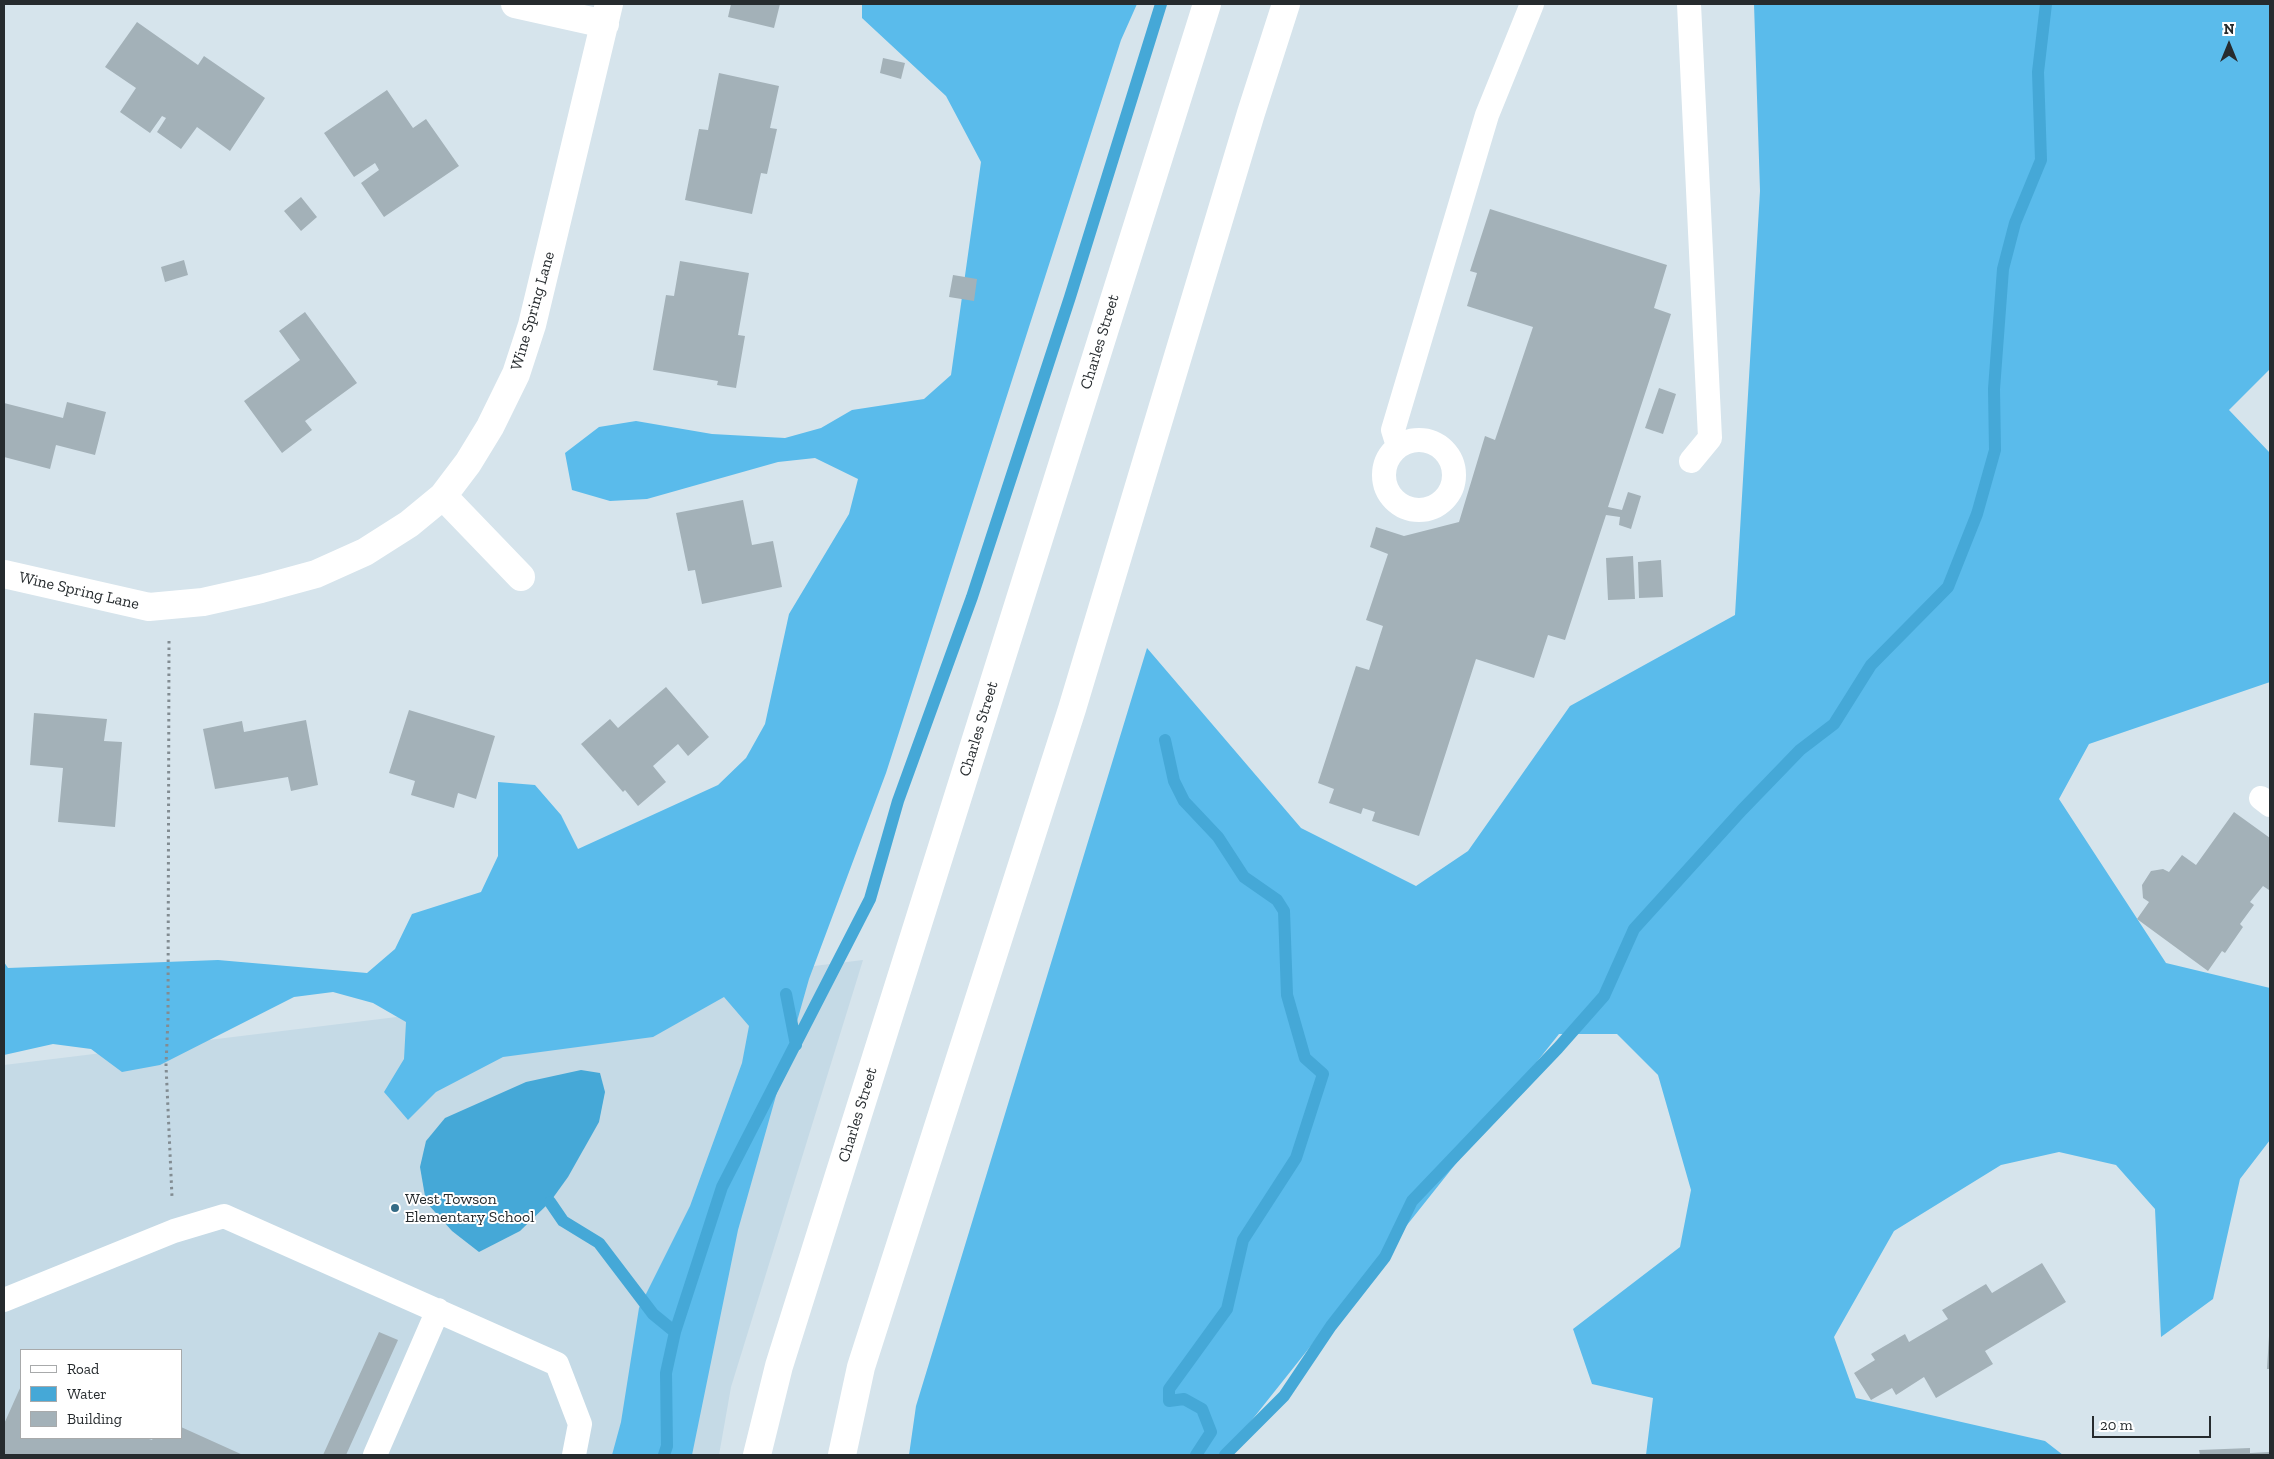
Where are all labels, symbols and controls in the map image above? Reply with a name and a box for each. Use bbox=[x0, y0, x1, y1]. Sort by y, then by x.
north arrow bbox=[2204, 20, 2254, 70]
text: N bbox=[2224, 21, 2234, 38]
street label: Wine Spring Lane bbox=[507, 249, 559, 373]
street label: Charles Street bbox=[1076, 292, 1124, 392]
street label: Wine Spring Lane bbox=[17, 568, 141, 614]
street label: Charles Street bbox=[955, 679, 1003, 779]
street label: Charles Street bbox=[834, 1065, 882, 1165]
place label: West Towson Elementary School bbox=[405, 1189, 534, 1227]
marker: West Towson Elementary School bbox=[389, 1202, 401, 1214]
legend bbox=[20, 1349, 182, 1439]
text: Road bbox=[67, 1360, 99, 1378]
text: Water bbox=[67, 1385, 107, 1403]
scale bar bbox=[2094, 1406, 2213, 1438]
text: Building bbox=[67, 1410, 122, 1428]
text: 20 m bbox=[2100, 1416, 2133, 1434]

